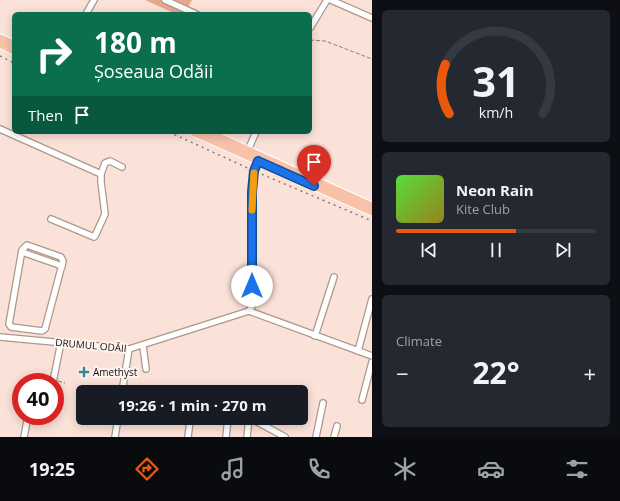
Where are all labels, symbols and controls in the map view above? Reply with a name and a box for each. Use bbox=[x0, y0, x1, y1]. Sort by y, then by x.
text: 180 m bbox=[94, 23, 177, 61]
icon: right bbox=[28, 28, 80, 80]
text: 31 bbox=[472, 53, 520, 109]
text: Șoseaua Odăii bbox=[94, 59, 213, 83]
text: km/h bbox=[479, 103, 513, 122]
icon: arrive bbox=[71, 104, 93, 126]
text: Then bbox=[28, 105, 63, 125]
pin bbox=[297, 145, 331, 186]
icon: arrive bbox=[303, 151, 325, 173]
text: Neon Rain bbox=[456, 180, 534, 200]
text: Kite Club bbox=[456, 200, 510, 218]
icon: previous bbox=[418, 239, 440, 261]
icon: pause bbox=[485, 239, 507, 261]
icon: next bbox=[552, 239, 574, 261]
position arrow bbox=[231, 265, 273, 307]
text: Climate bbox=[396, 332, 442, 350]
street label: DRUMUL ODĂII bbox=[55, 335, 127, 355]
text: 22° bbox=[472, 352, 520, 393]
text: − bbox=[396, 358, 409, 388]
text: + bbox=[583, 358, 596, 388]
place label: Amethyst bbox=[93, 365, 138, 379]
marker: Amethyst bbox=[78, 366, 90, 378]
speed limit sign: 40 bbox=[12, 373, 64, 425]
text: 19:26 · 1 min · 270 m bbox=[118, 395, 266, 415]
icon: directions bbox=[133, 455, 161, 483]
icon: music bbox=[219, 455, 247, 483]
icon: phone bbox=[305, 455, 333, 483]
icon: climate bbox=[391, 455, 419, 483]
icon: car bbox=[477, 455, 505, 483]
icon: filters bbox=[563, 455, 591, 483]
text: 19:25 bbox=[29, 457, 75, 481]

